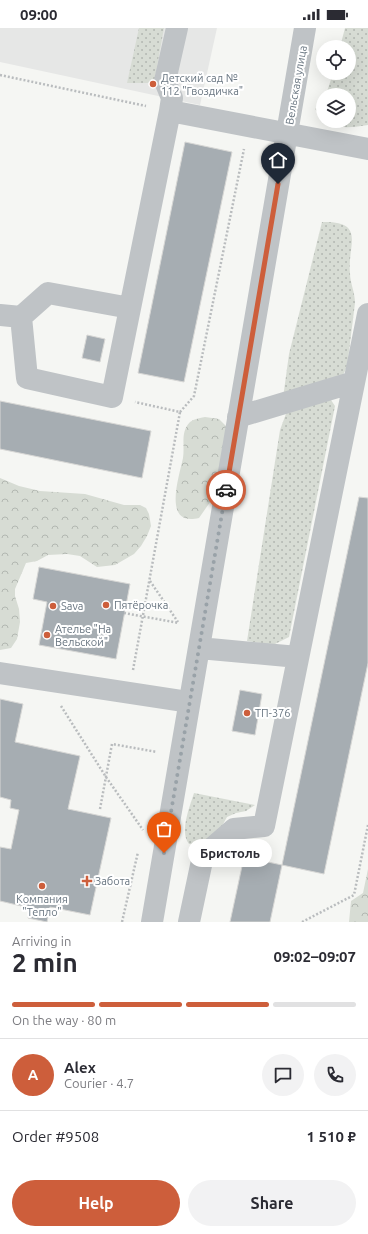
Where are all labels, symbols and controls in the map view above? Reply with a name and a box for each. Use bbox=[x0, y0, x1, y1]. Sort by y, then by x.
text: 09:00 bbox=[20, 6, 58, 23]
map controls bbox=[316, 40, 356, 128]
button: locate bbox=[316, 40, 356, 80]
street label: Вельская улица bbox=[283, 44, 309, 126]
place label: Детский сад № 112 "Гвоздичка" bbox=[161, 72, 243, 97]
marker: Детский сад № 112 "Гвоздичка" bbox=[148, 79, 158, 89]
button: layers bbox=[316, 88, 356, 128]
pin bbox=[261, 143, 295, 184]
icon: home bbox=[267, 149, 289, 171]
courier bbox=[206, 470, 246, 510]
icon: car bbox=[215, 479, 237, 501]
place label: Пятёрочка bbox=[114, 599, 168, 611]
place label: Sava bbox=[61, 600, 83, 612]
marker: Пятёрочка bbox=[101, 600, 111, 610]
marker: Sava bbox=[48, 601, 58, 611]
place label: Ателье "На Вельской" bbox=[55, 623, 111, 648]
marker: Ателье "На Вельской" bbox=[42, 630, 52, 640]
place label: ТП-376 bbox=[255, 707, 291, 719]
marker: ТП-376 bbox=[242, 708, 252, 718]
pin bbox=[147, 812, 181, 853]
icon: bag bbox=[153, 818, 175, 840]
callout: Бристоль bbox=[188, 839, 272, 867]
text: Бристоль bbox=[200, 846, 260, 860]
place label: Забота bbox=[95, 875, 130, 887]
marker: Забота bbox=[82, 876, 92, 886]
marker: Компания "Тепло" bbox=[37, 881, 47, 891]
place label: Компания "Тепло" bbox=[16, 893, 68, 918]
text: Arriving in bbox=[12, 934, 71, 948]
text: 2 min bbox=[12, 948, 78, 977]
text: 09:02–09:07 bbox=[273, 948, 356, 965]
text: On the way · 80 m bbox=[12, 1013, 116, 1027]
button: chat bbox=[262, 1054, 304, 1096]
button: phone bbox=[314, 1054, 356, 1096]
text: Alex bbox=[64, 1059, 96, 1076]
text: A bbox=[28, 1066, 38, 1083]
text: Courier · 4.7 bbox=[64, 1076, 134, 1090]
text: Order #9508 bbox=[12, 1128, 99, 1145]
text: 1 510 ₽ bbox=[307, 1128, 356, 1145]
button: Help bbox=[12, 1180, 180, 1226]
button: Share bbox=[188, 1180, 356, 1226]

